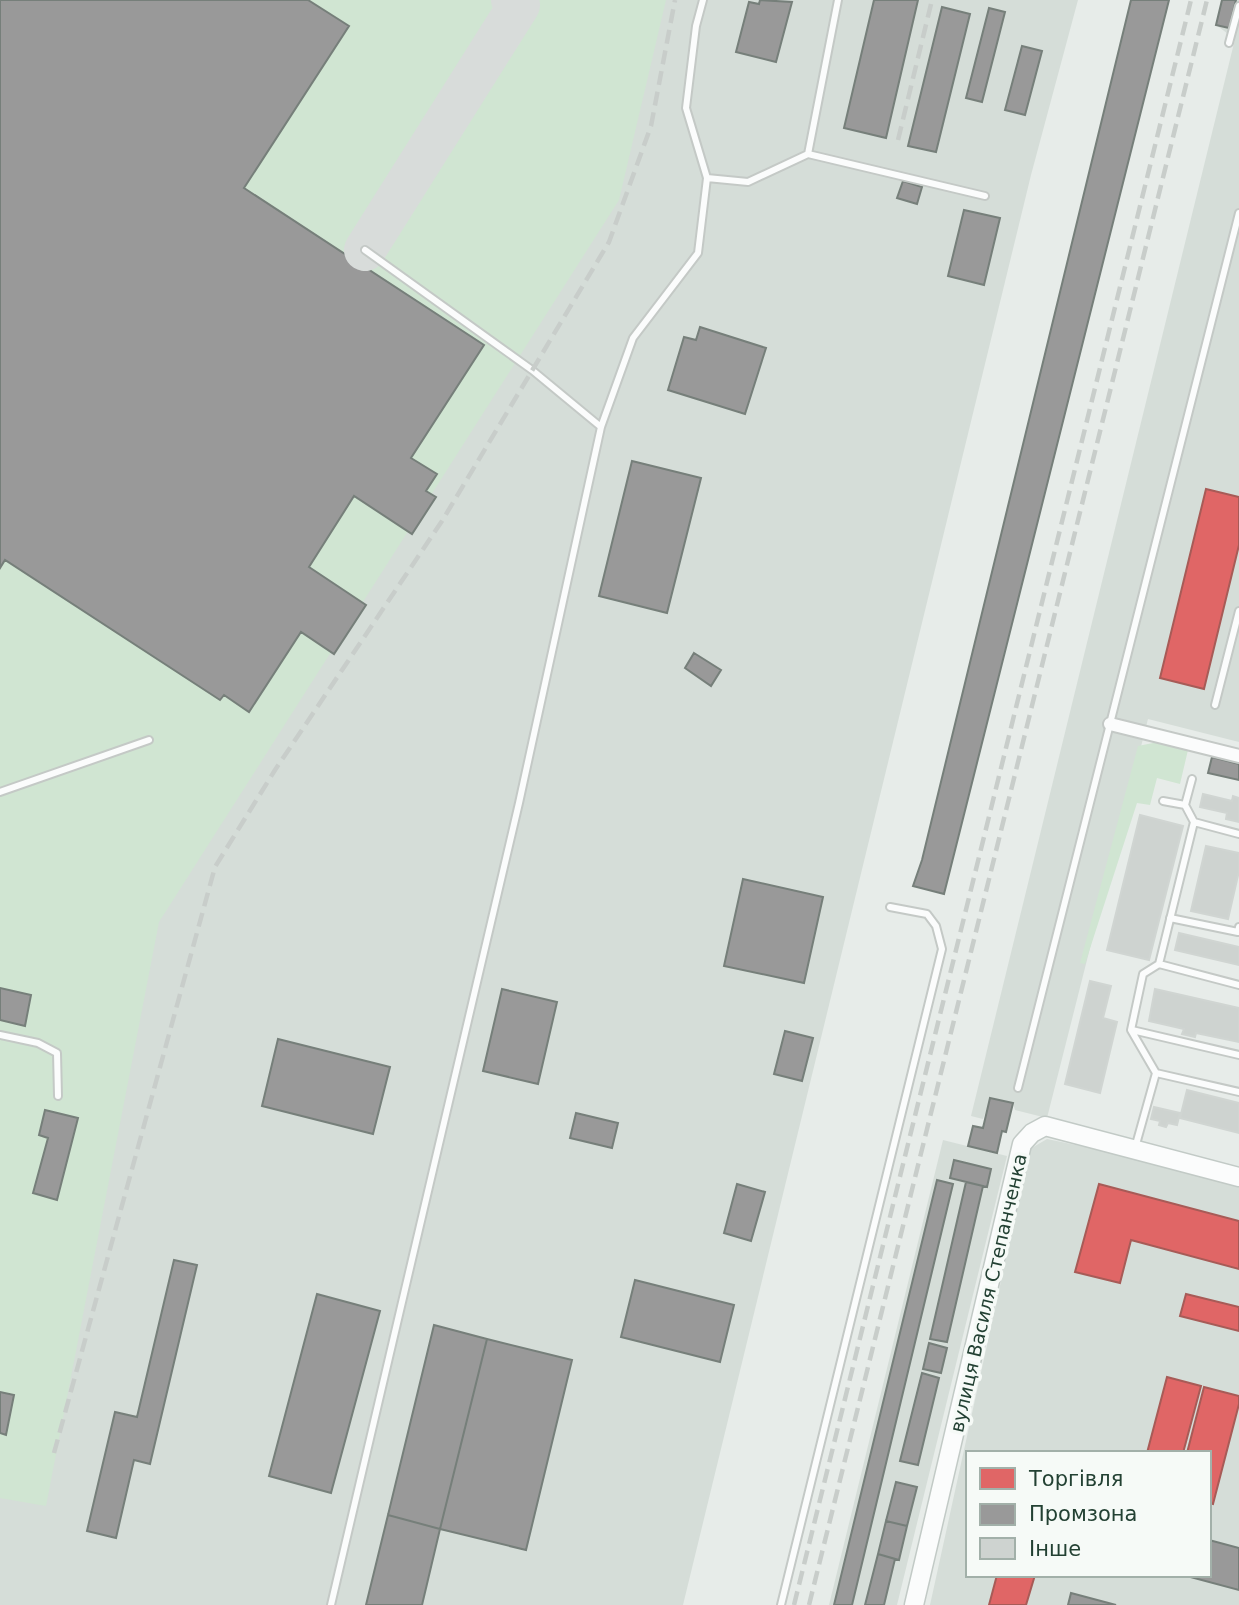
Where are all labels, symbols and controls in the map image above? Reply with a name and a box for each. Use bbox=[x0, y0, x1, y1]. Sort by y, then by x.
street label: вулиця Василя Степанченка bbox=[945, 1151, 1031, 1435]
legend bbox=[966, 1451, 1211, 1577]
text: Торгівля bbox=[1028, 1467, 1123, 1491]
text: Промзона bbox=[1029, 1502, 1137, 1526]
text: Інше bbox=[1029, 1537, 1081, 1561]

